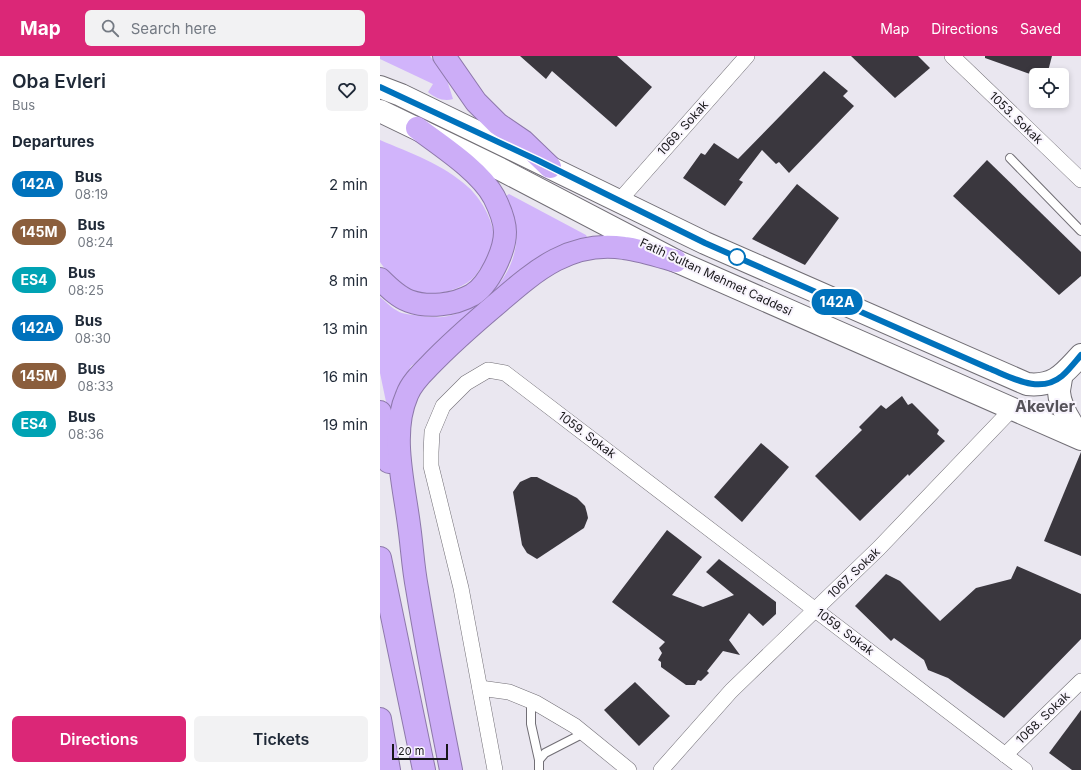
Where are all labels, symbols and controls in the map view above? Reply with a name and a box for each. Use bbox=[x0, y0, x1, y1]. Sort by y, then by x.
search box bbox=[85, 10, 365, 46]
text: Map bbox=[20, 17, 61, 40]
icon: search bbox=[99, 17, 121, 39]
text: Search here bbox=[131, 19, 216, 38]
text: Map bbox=[880, 20, 909, 37]
text: Directions bbox=[931, 20, 998, 37]
text: Saved bbox=[1020, 20, 1061, 37]
map controls bbox=[1029, 68, 1069, 108]
button: locate bbox=[1029, 68, 1069, 108]
button: heart bbox=[326, 69, 368, 111]
text: Oba Evleri bbox=[12, 70, 106, 93]
street label: 1053. Sokak bbox=[986, 88, 1046, 147]
text: Bus bbox=[12, 97, 35, 113]
street label: 1069. Sokak bbox=[654, 97, 711, 158]
text: Departures bbox=[12, 132, 94, 151]
text: Bus bbox=[75, 167, 102, 186]
text: 142A bbox=[20, 175, 55, 192]
text: 2 min bbox=[329, 175, 368, 194]
text: 08:19 bbox=[75, 186, 108, 202]
text: Bus bbox=[78, 215, 105, 234]
text: 145M bbox=[20, 223, 58, 240]
text: 7 min bbox=[330, 223, 368, 242]
text: 08:24 bbox=[78, 234, 114, 250]
street label: Fatih Sultan Mehmet Caddesi bbox=[638, 235, 795, 318]
unlabelled marker bbox=[728, 248, 746, 266]
text: Bus bbox=[68, 263, 96, 282]
text: ES4 bbox=[20, 271, 48, 288]
text: 8 min bbox=[329, 271, 368, 290]
text: 08:25 bbox=[68, 282, 104, 298]
line badge: 142A bbox=[809, 289, 865, 315]
text: 142A bbox=[820, 293, 854, 310]
text: Bus bbox=[75, 311, 102, 330]
text: 142A bbox=[20, 319, 55, 336]
text: 13 min bbox=[323, 319, 368, 338]
text: 08:30 bbox=[75, 330, 111, 346]
text: Bus bbox=[78, 359, 105, 378]
text: 145M bbox=[20, 367, 58, 384]
text: 16 min bbox=[323, 367, 368, 386]
text: 08:33 bbox=[78, 378, 114, 394]
district label: Akevler bbox=[1015, 396, 1076, 416]
text: Bus bbox=[68, 407, 96, 426]
street label: 1059. Sokak bbox=[555, 408, 620, 461]
text: ES4 bbox=[20, 415, 48, 432]
text: 19 min bbox=[323, 415, 368, 434]
text: 08:36 bbox=[68, 426, 104, 442]
street label: 1067. Sokak bbox=[824, 544, 883, 601]
street label: 1059. Sokak bbox=[813, 605, 878, 658]
street label: 1068. Sokak bbox=[1013, 688, 1073, 747]
button: Directions bbox=[12, 716, 186, 762]
button: Tickets bbox=[194, 716, 368, 762]
scale bar bbox=[392, 742, 448, 761]
text: 20 m bbox=[398, 744, 424, 758]

